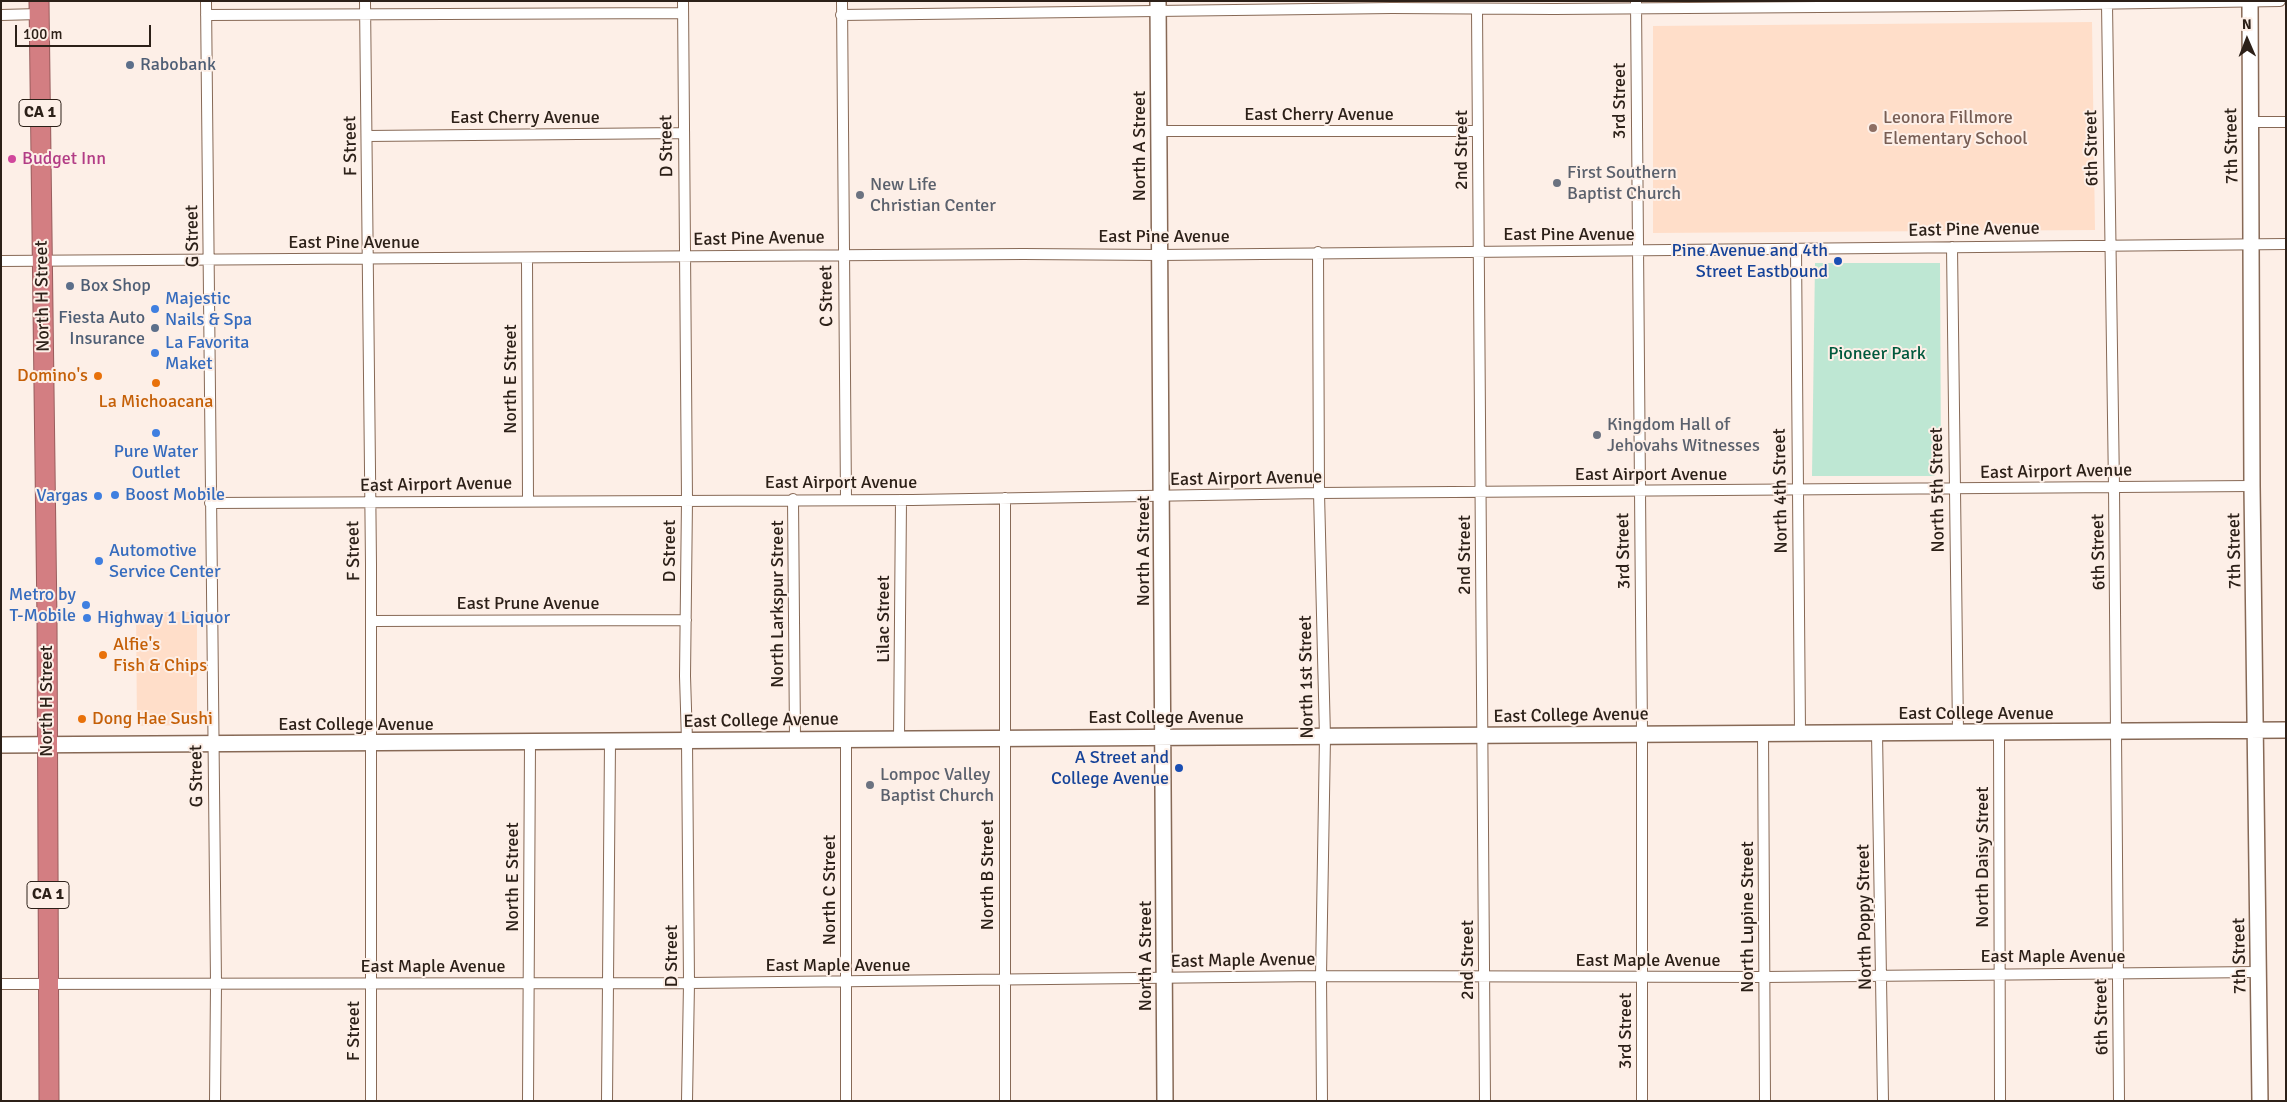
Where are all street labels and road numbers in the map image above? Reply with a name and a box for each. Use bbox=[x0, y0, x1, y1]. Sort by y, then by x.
street label: 3rd Street bbox=[1609, 63, 1631, 139]
street label: North A Street bbox=[1129, 91, 1151, 201]
road number: CA 1 bbox=[19, 100, 61, 126]
street label: East Cherry Avenue bbox=[1244, 104, 1394, 126]
street label: East Cherry Avenue bbox=[450, 107, 600, 129]
street label: 7th Street bbox=[2221, 107, 2243, 185]
street label: 6th Street bbox=[2081, 109, 2103, 187]
street label: 2nd Street bbox=[1451, 110, 1473, 190]
street label: D Street bbox=[656, 115, 678, 177]
street label: F Street bbox=[340, 116, 362, 176]
street label: G Street bbox=[182, 205, 204, 267]
street label: East Pine Avenue bbox=[1908, 218, 2040, 242]
street label: East Pine Avenue bbox=[1503, 224, 1635, 246]
street label: East Pine Avenue bbox=[1098, 226, 1230, 248]
street label: East Pine Avenue bbox=[693, 227, 825, 251]
street label: East Pine Avenue bbox=[288, 232, 420, 254]
street label: North H Street bbox=[31, 240, 55, 352]
street label: C Street bbox=[816, 265, 838, 327]
street label: North E Street bbox=[500, 324, 522, 434]
street label: North 5th Street bbox=[1926, 427, 1950, 553]
street label: North 4th Street bbox=[1769, 428, 1793, 554]
street label: East Airport Avenue bbox=[1980, 460, 2132, 484]
street label: East Airport Avenue bbox=[1575, 464, 1727, 486]
street label: East Airport Avenue bbox=[1170, 467, 1322, 491]
street label: East Airport Avenue bbox=[765, 472, 917, 494]
street label: East Airport Avenue bbox=[360, 473, 512, 497]
street label: North A Street bbox=[1133, 496, 1155, 606]
street label: 7th Street bbox=[2224, 512, 2246, 590]
street label: 3rd Street bbox=[1613, 513, 1635, 589]
street label: 6th Street bbox=[2088, 513, 2110, 591]
street label: 2nd Street bbox=[1454, 515, 1476, 595]
street label: D Street bbox=[659, 520, 681, 582]
street label: North Larkspur Street bbox=[767, 520, 789, 688]
street label: F Street bbox=[343, 521, 365, 581]
street label: Lilac Street bbox=[873, 575, 895, 663]
street label: East Prune Avenue bbox=[457, 593, 599, 615]
street label: North 1st Street bbox=[1295, 615, 1319, 739]
street label: North H Street bbox=[36, 645, 58, 757]
street label: East College Avenue bbox=[1898, 703, 2054, 725]
street label: East College Avenue bbox=[1493, 704, 1649, 728]
street label: East College Avenue bbox=[1088, 707, 1244, 729]
street label: East College Avenue bbox=[683, 709, 839, 733]
street label: East College Avenue bbox=[278, 714, 434, 736]
street label: G Street bbox=[186, 745, 208, 807]
street label: North Daisy Street bbox=[1972, 786, 1994, 928]
street label: North B Street bbox=[977, 820, 999, 930]
street label: North E Street bbox=[502, 822, 524, 932]
street label: North C Street bbox=[819, 835, 841, 945]
street label: North Lupine Street bbox=[1737, 841, 1759, 993]
street label: North Poppy Street bbox=[1853, 844, 1877, 990]
road number: CA 1 bbox=[27, 882, 69, 908]
street label: North A Street bbox=[1135, 901, 1157, 1011]
street label: 7th Street bbox=[2229, 917, 2251, 995]
street label: 2nd Street bbox=[1457, 920, 1479, 1000]
street label: D Street bbox=[661, 925, 683, 987]
street label: East Maple Avenue bbox=[1981, 946, 2125, 968]
street label: East Maple Avenue bbox=[1170, 949, 1316, 973]
street label: East Maple Avenue bbox=[1576, 950, 1720, 972]
street label: East Maple Avenue bbox=[766, 955, 910, 977]
street label: East Maple Avenue bbox=[361, 956, 505, 978]
street label: 6th Street bbox=[2091, 978, 2113, 1056]
street label: 3rd Street bbox=[1615, 993, 1637, 1069]
street label: F Street bbox=[343, 1001, 365, 1061]

